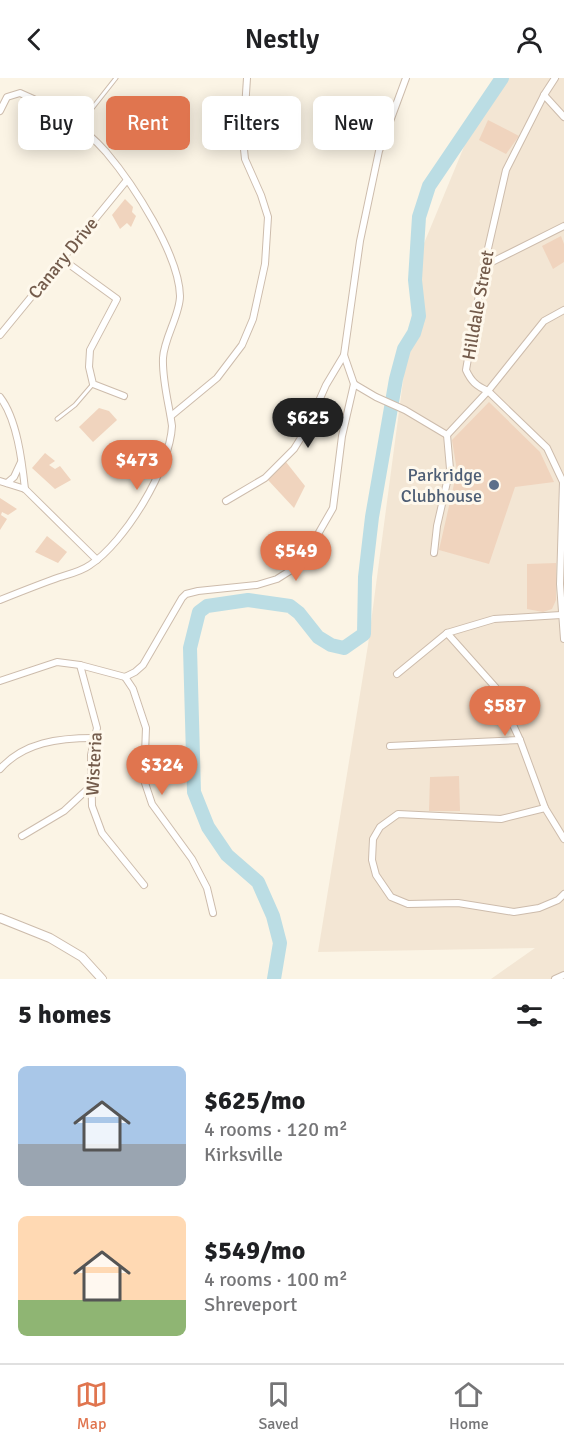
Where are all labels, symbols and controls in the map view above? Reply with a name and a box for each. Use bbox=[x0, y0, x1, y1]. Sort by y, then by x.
icon: back bbox=[18, 23, 51, 56]
text: Nestly bbox=[245, 23, 319, 56]
icon: person bbox=[513, 23, 546, 56]
chip: Buy bbox=[18, 96, 94, 150]
chip: Rent bbox=[106, 96, 190, 150]
chip: Filters bbox=[202, 96, 301, 150]
chip: New bbox=[313, 96, 394, 150]
street label: Canary Drive bbox=[23, 213, 103, 303]
street label: Hilldale Street bbox=[458, 248, 498, 362]
pin: $625 bbox=[272, 398, 344, 449]
text: $625 bbox=[286, 405, 330, 430]
pin: $473 bbox=[101, 440, 173, 491]
text: $473 bbox=[115, 447, 159, 472]
place label: Parkridge Clubhouse bbox=[401, 464, 482, 507]
marker: Parkridge Clubhouse bbox=[487, 478, 501, 492]
pin: $549 bbox=[260, 531, 332, 582]
text: $549 bbox=[274, 538, 318, 563]
pin: $587 bbox=[469, 686, 541, 737]
text: $587 bbox=[483, 693, 527, 718]
street label: Wisteria bbox=[81, 731, 107, 797]
pin: $324 bbox=[126, 745, 198, 796]
text: $324 bbox=[140, 752, 184, 777]
text: 5 homes bbox=[18, 999, 111, 1031]
icon: filters bbox=[513, 999, 546, 1032]
text: $625/mo bbox=[204, 1085, 305, 1117]
icon: home bbox=[66, 1090, 138, 1162]
text: 4 rooms · 120 m² bbox=[204, 1117, 348, 1142]
text: Kirksville bbox=[204, 1142, 283, 1167]
text: $549/mo bbox=[204, 1235, 305, 1267]
icon: home bbox=[66, 1240, 138, 1312]
text: 4 rooms · 100 m² bbox=[204, 1267, 348, 1292]
text: Shreveport bbox=[204, 1292, 297, 1317]
tab: Map bbox=[75, 1378, 108, 1434]
tab: Saved bbox=[258, 1378, 299, 1434]
tab: Home bbox=[449, 1378, 489, 1434]

